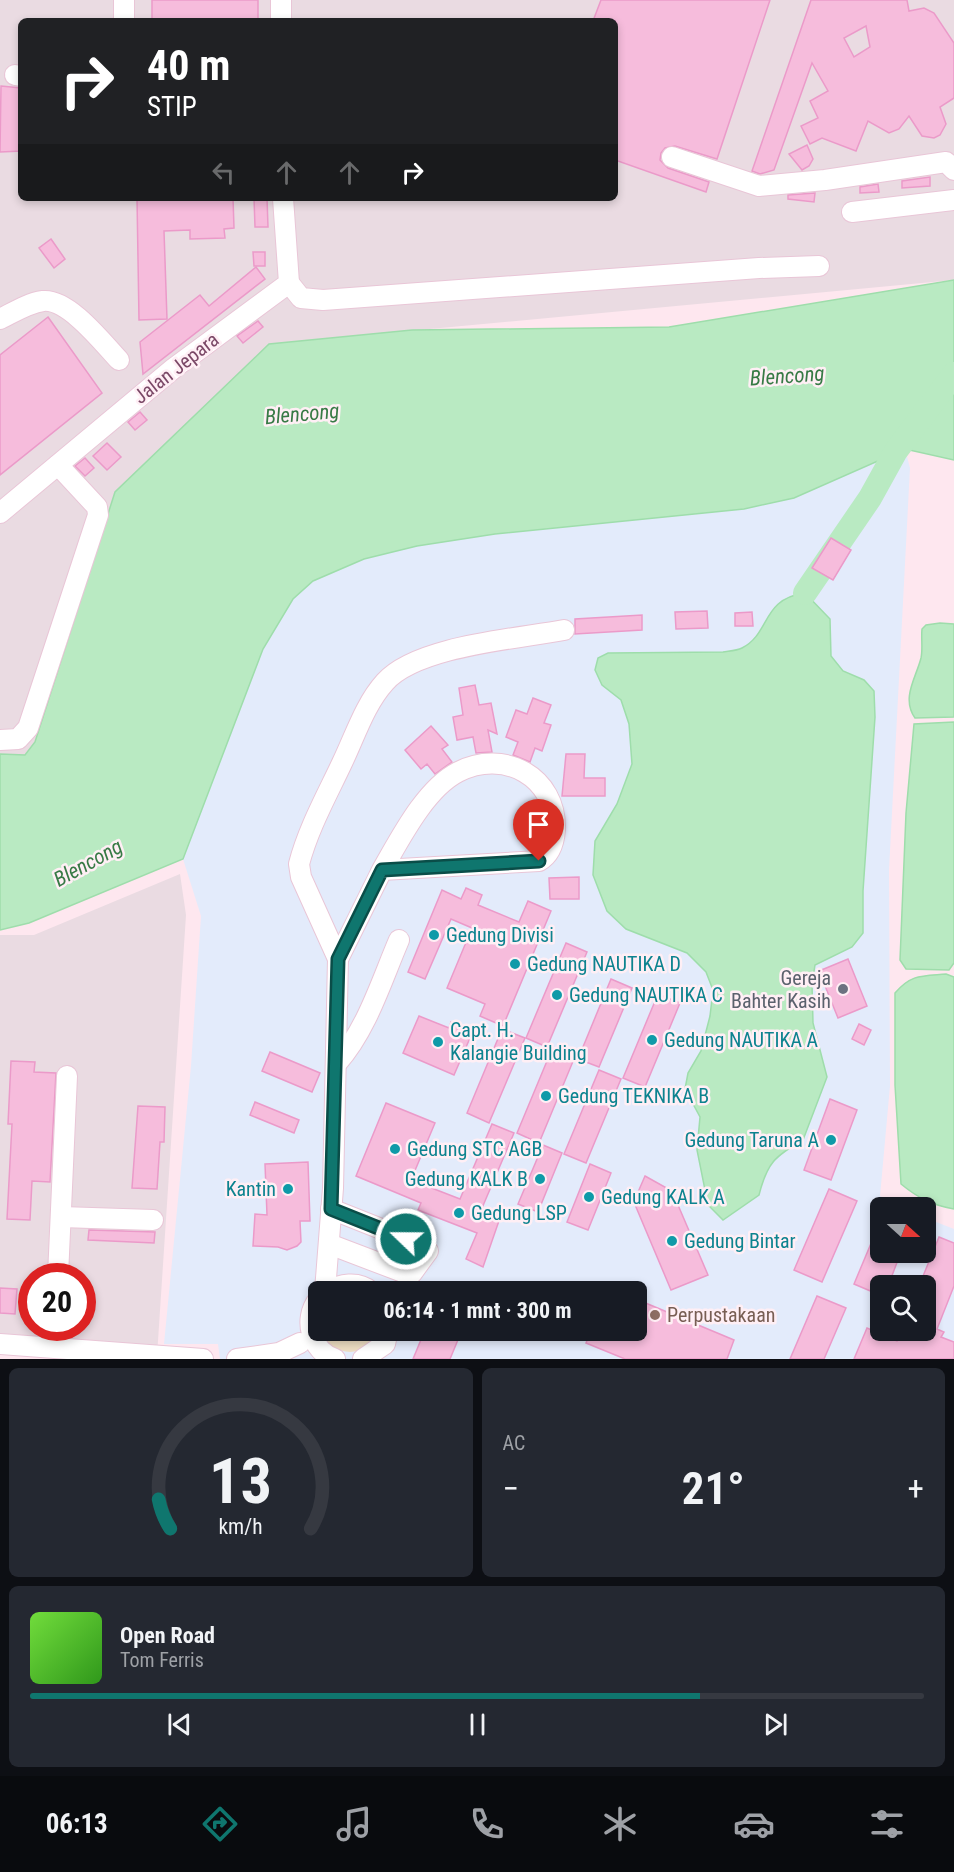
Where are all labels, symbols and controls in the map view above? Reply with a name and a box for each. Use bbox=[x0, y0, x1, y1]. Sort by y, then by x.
text: 40 m bbox=[147, 41, 230, 90]
icon: right bbox=[48, 42, 126, 120]
text: STIP bbox=[147, 91, 197, 123]
icon: left bbox=[207, 156, 240, 189]
icon: ahead bbox=[270, 156, 303, 189]
icon: ahead bbox=[333, 156, 366, 189]
icon: right bbox=[396, 156, 429, 189]
street label: Jalan Jepara bbox=[129, 327, 223, 409]
water label: Blencong bbox=[749, 361, 825, 391]
water label: Blencong bbox=[264, 399, 340, 429]
pin bbox=[513, 799, 564, 861]
icon: arrive bbox=[522, 808, 555, 841]
water label: Blencong bbox=[49, 834, 127, 892]
place label: Gedung Divisi bbox=[446, 923, 554, 947]
marker: Gedung Divisi bbox=[427, 928, 441, 942]
place label: Gedung NAUTIKA D bbox=[527, 952, 681, 976]
marker: Gedung NAUTIKA D bbox=[508, 957, 522, 971]
place label: Gereja Bahter Kasih bbox=[731, 966, 831, 1013]
marker: Gereja Bahter Kasih bbox=[836, 982, 850, 996]
place label: Gedung NAUTIKA C bbox=[569, 983, 723, 1007]
marker: Gedung NAUTIKA C bbox=[550, 988, 564, 1002]
place label: Capt. H. Kalangie Building bbox=[450, 1018, 587, 1065]
place label: Gedung NAUTIKA A bbox=[664, 1028, 819, 1052]
marker: Gedung NAUTIKA A bbox=[645, 1033, 659, 1047]
marker: Capt. H. Kalangie Building bbox=[431, 1035, 445, 1049]
place label: Gedung TEKNIKA B bbox=[558, 1084, 709, 1108]
marker: Gedung TEKNIKA B bbox=[539, 1089, 553, 1103]
place label: Gedung Taruna A bbox=[684, 1128, 819, 1152]
marker: Gedung Taruna A bbox=[824, 1133, 838, 1147]
place label: Gedung STC AGB bbox=[407, 1137, 543, 1161]
marker: Gedung STC AGB bbox=[388, 1142, 402, 1156]
place label: Gedung KALK B bbox=[405, 1167, 528, 1191]
marker: Gedung KALK B bbox=[533, 1172, 547, 1186]
place label: Kantin bbox=[226, 1177, 276, 1201]
marker: Kantin bbox=[281, 1182, 295, 1196]
place label: Gedung KALK A bbox=[601, 1185, 725, 1209]
marker: Gedung KALK A bbox=[582, 1190, 596, 1204]
north arrow bbox=[870, 1197, 936, 1263]
map controls bbox=[870, 1197, 936, 1341]
place label: Gedung LSP bbox=[471, 1201, 567, 1225]
marker: Gedung LSP bbox=[452, 1206, 466, 1220]
position arrow bbox=[374, 1207, 438, 1271]
place label: Gedung Bintar bbox=[684, 1229, 796, 1253]
marker: Gedung Bintar bbox=[665, 1234, 679, 1248]
speed limit sign: 20 bbox=[18, 1263, 96, 1341]
button: search bbox=[870, 1275, 936, 1341]
text: 06:14 · 1 mnt · 300 m bbox=[383, 1298, 572, 1323]
place label: Perpustakaan bbox=[667, 1303, 775, 1327]
marker: Perpustakaan bbox=[648, 1308, 662, 1322]
text: AC bbox=[503, 1431, 525, 1455]
text: 13 bbox=[209, 1445, 272, 1518]
text: 21° bbox=[682, 1462, 745, 1515]
text: − bbox=[503, 1469, 519, 1508]
text: + bbox=[908, 1469, 924, 1508]
text: km/h bbox=[219, 1515, 263, 1540]
text: Open Road bbox=[120, 1623, 215, 1648]
text: Tom Ferris bbox=[120, 1648, 204, 1672]
icon: previous bbox=[163, 1708, 196, 1741]
icon: pause bbox=[461, 1708, 494, 1741]
icon: next bbox=[759, 1708, 792, 1741]
icon: directions bbox=[199, 1803, 241, 1845]
icon: music bbox=[333, 1803, 375, 1845]
icon: phone bbox=[466, 1803, 508, 1845]
icon: climate bbox=[599, 1803, 641, 1845]
icon: car bbox=[733, 1803, 775, 1845]
icon: filters bbox=[866, 1803, 908, 1845]
text: 06:13 bbox=[46, 1808, 108, 1840]

